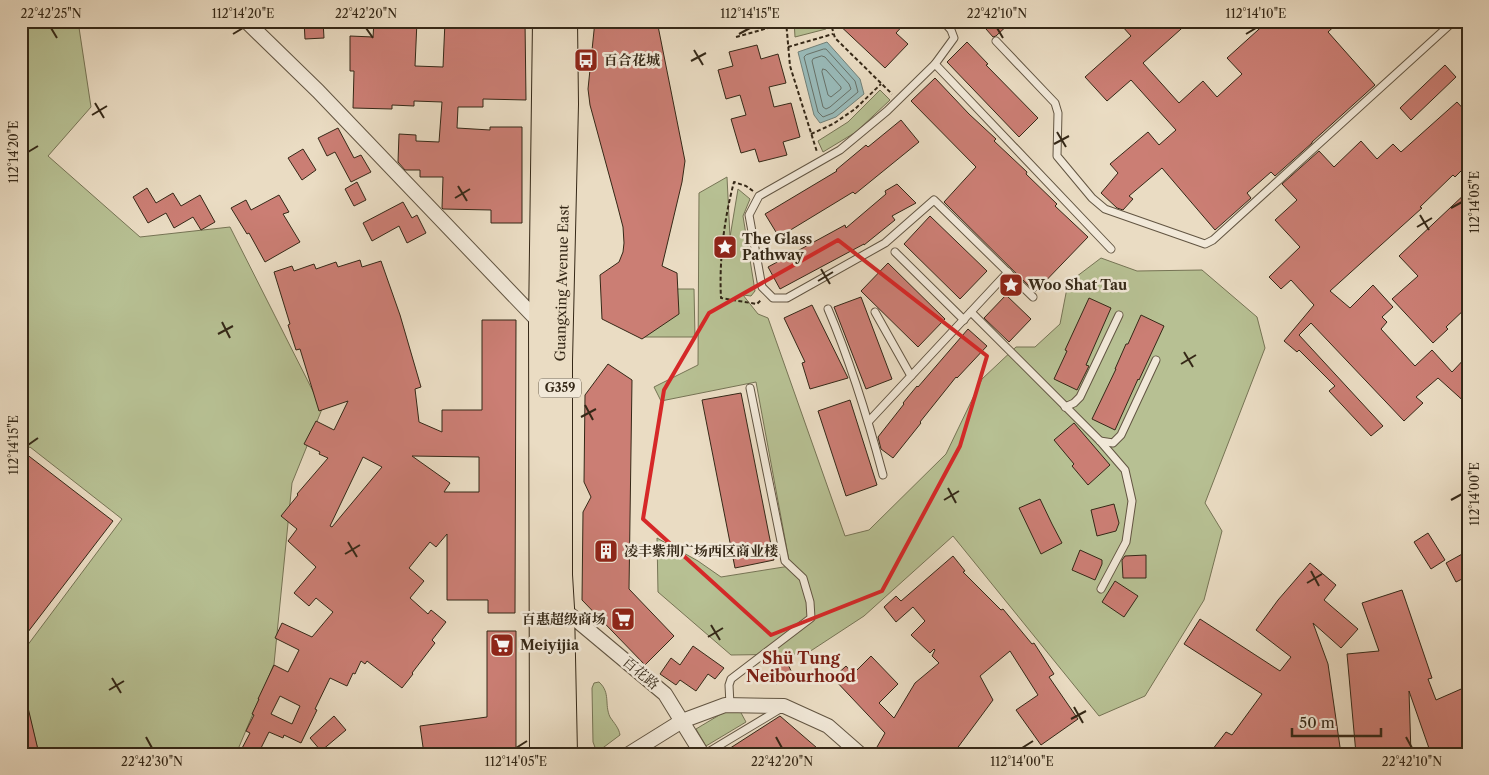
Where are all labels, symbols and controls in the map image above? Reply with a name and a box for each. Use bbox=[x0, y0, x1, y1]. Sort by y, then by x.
text: 22°42'25"N bbox=[20, 6, 82, 21]
text: 112°14'20"E bbox=[212, 6, 274, 21]
text: 22°42'20"N bbox=[335, 6, 397, 21]
text: 112°14'15"E bbox=[720, 6, 780, 21]
text: 22°42'10"N bbox=[967, 6, 1027, 21]
text: 112°14'10"E bbox=[1226, 6, 1286, 21]
bus stop icon: 百合花城 bbox=[573, 47, 599, 73]
place label: 百合花城 bbox=[604, 51, 660, 69]
text: 112°14'20"E bbox=[6, 121, 21, 183]
text: 112°14'05"E bbox=[1467, 171, 1482, 233]
street label: Guangxing Avenue East bbox=[551, 204, 573, 362]
place label: The Glass Pathway bbox=[742, 230, 812, 264]
place icon: The Glass Pathway bbox=[712, 234, 738, 260]
place icon: Woo Shat Tau bbox=[998, 272, 1024, 298]
place label: Woo Shat Tau bbox=[1027, 276, 1127, 294]
road number: G359 bbox=[539, 378, 581, 398]
text: 112°14'15"E bbox=[6, 415, 21, 475]
text: 112°14'00"E bbox=[1467, 462, 1482, 526]
building icon: 凌丰紫荆广场西区商业楼 bbox=[593, 538, 619, 564]
place label: 凌丰紫荆广场西区商业楼 bbox=[624, 542, 778, 560]
supermarket icon: 百惠超级商场 bbox=[610, 606, 636, 632]
place label: 百惠超级商场 bbox=[522, 610, 606, 628]
supermarket icon: Meiyijia bbox=[489, 632, 515, 658]
place label: Meiyijia bbox=[520, 636, 580, 654]
district label: Shü Tung Neibourhood bbox=[746, 648, 856, 686]
street label: 百花路 bbox=[619, 653, 663, 693]
scale bar bbox=[1292, 705, 1380, 737]
text: 50 m bbox=[1299, 713, 1335, 732]
text: 22°42'30"N bbox=[121, 754, 183, 769]
text: 112°14'05"E bbox=[485, 754, 547, 769]
text: 22°42'20"N bbox=[751, 754, 813, 769]
text: 112°14'00"E bbox=[990, 754, 1054, 769]
text: 22°42'10"N bbox=[1382, 754, 1442, 769]

